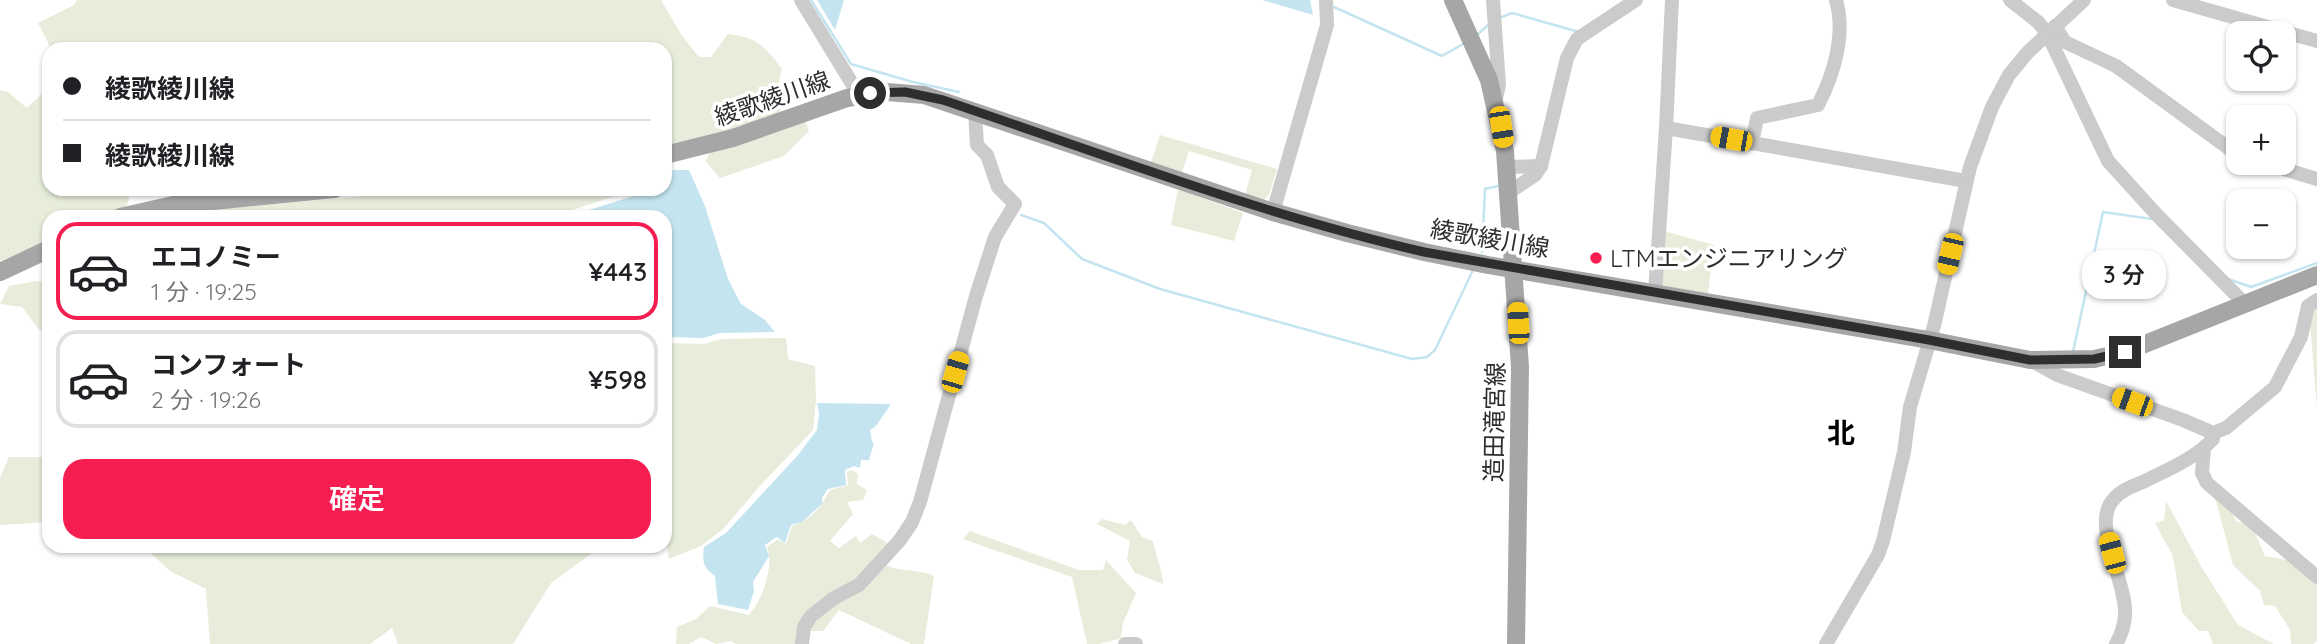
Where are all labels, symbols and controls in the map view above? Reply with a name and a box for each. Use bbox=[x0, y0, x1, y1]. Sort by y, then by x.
map controls bbox=[2226, 21, 2296, 259]
button: locate bbox=[2226, 21, 2296, 91]
street label: 綾歌綾川線 bbox=[710, 64, 834, 132]
text: 綾歌綾川線 bbox=[105, 72, 235, 105]
route start bbox=[854, 77, 886, 109]
car bbox=[1488, 105, 1515, 149]
button: + bbox=[2226, 105, 2296, 175]
car bbox=[1709, 125, 1754, 153]
text: 綾歌綾川線 bbox=[105, 139, 235, 172]
button: − bbox=[2226, 189, 2296, 259]
street label: 綾歌綾川線 bbox=[1428, 213, 1552, 263]
car bbox=[1936, 231, 1965, 277]
icon: car bbox=[67, 240, 130, 303]
text: エコノミー bbox=[151, 240, 281, 273]
place label: LTMエンジニアリング bbox=[1610, 243, 1848, 273]
marker: LTMエンジニアリング bbox=[1588, 250, 1604, 266]
callout: 3 分 bbox=[2083, 250, 2167, 300]
text: ¥443 bbox=[588, 255, 647, 288]
text: 3 分 bbox=[2103, 260, 2145, 289]
text: 1 分 · 19:25 bbox=[151, 277, 257, 306]
car bbox=[1507, 301, 1530, 345]
route end bbox=[2109, 336, 2141, 368]
icon: car bbox=[67, 348, 130, 411]
text: コンフォート bbox=[151, 348, 306, 381]
car bbox=[940, 349, 971, 395]
street label: 造田滝宮線 bbox=[1478, 362, 1510, 482]
text: ¥598 bbox=[588, 363, 647, 396]
text: 2 分 · 19:26 bbox=[151, 385, 261, 414]
car bbox=[2109, 385, 2156, 419]
district label: 北 bbox=[1827, 415, 1855, 450]
button: 確定 bbox=[63, 459, 651, 539]
car bbox=[2097, 530, 2128, 576]

